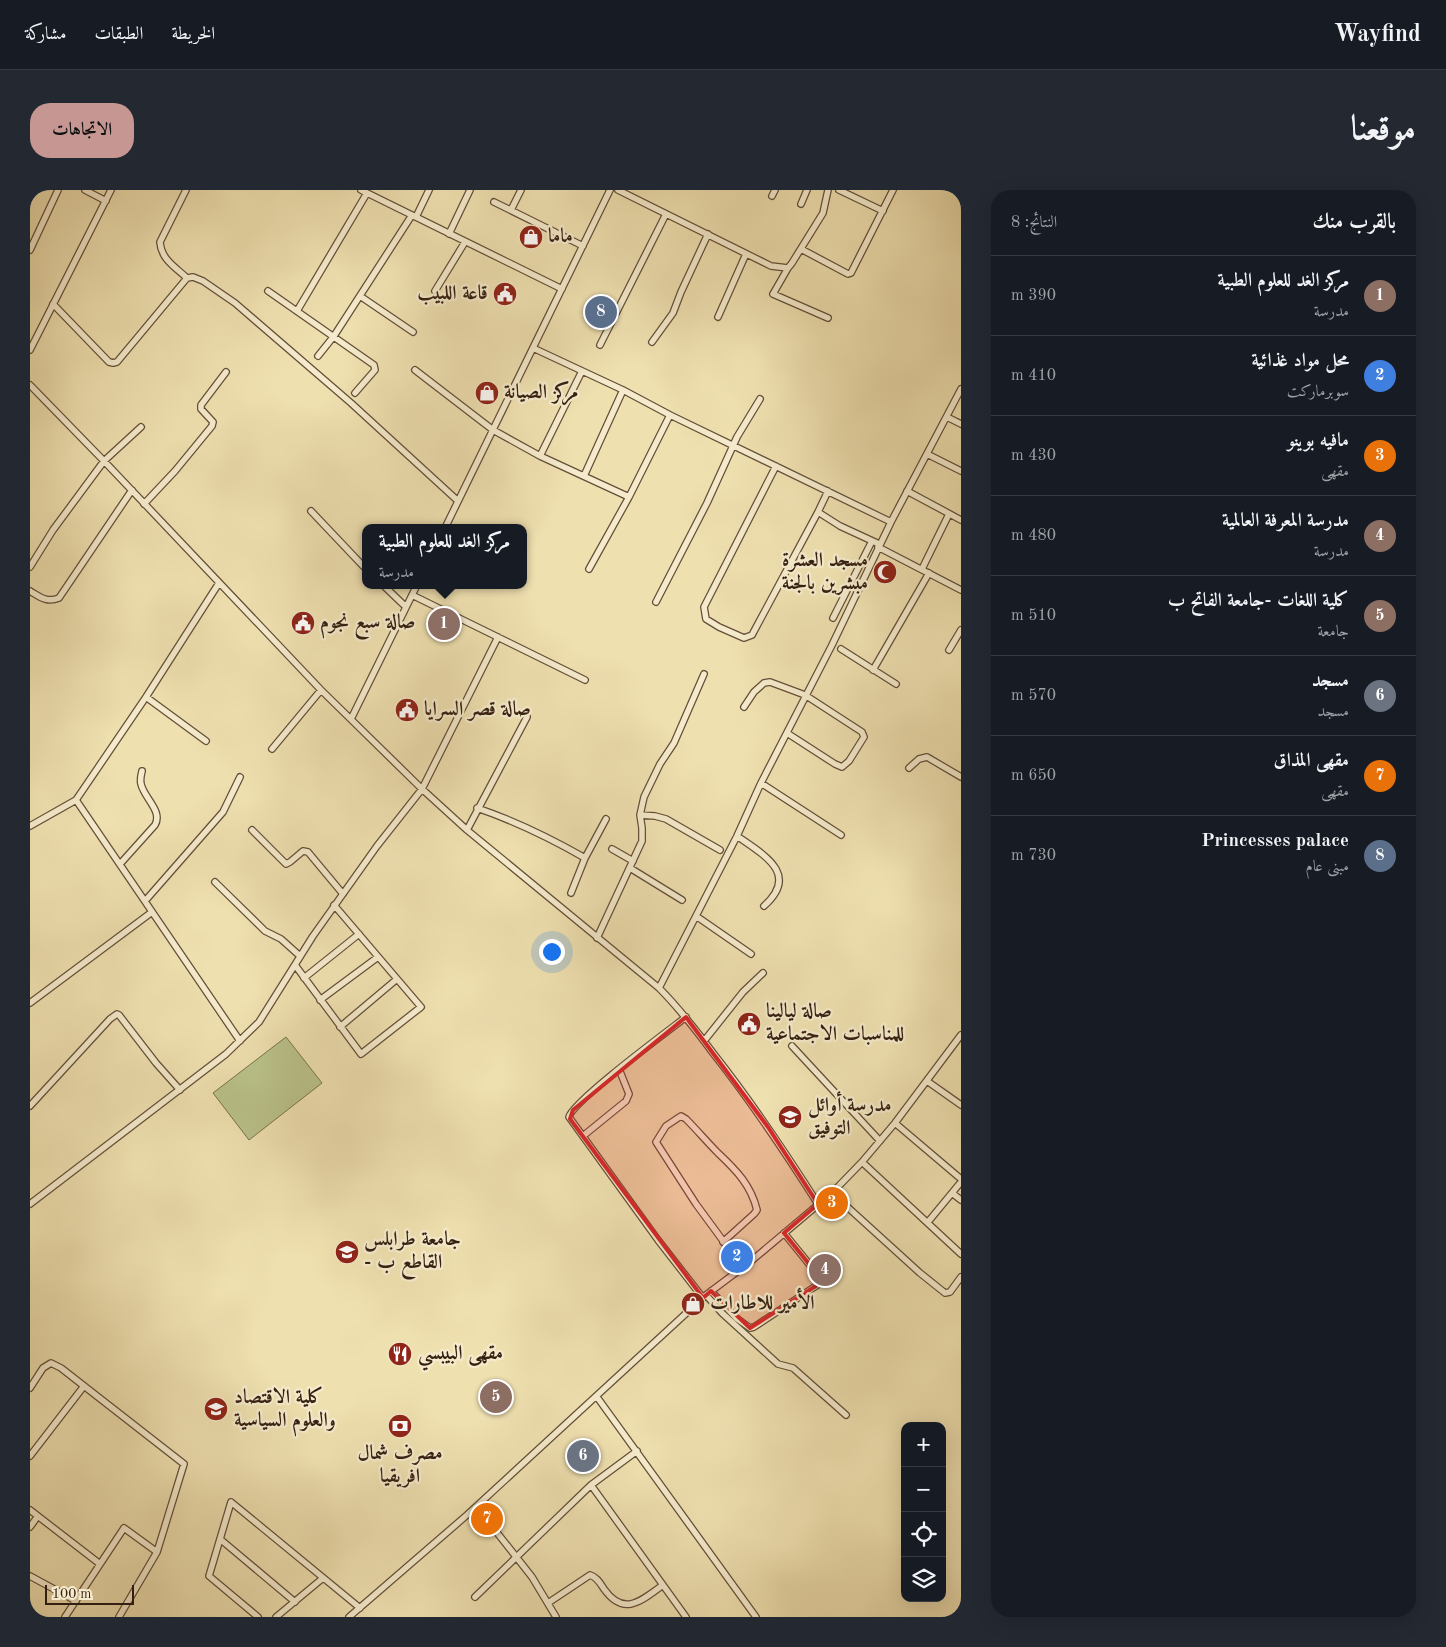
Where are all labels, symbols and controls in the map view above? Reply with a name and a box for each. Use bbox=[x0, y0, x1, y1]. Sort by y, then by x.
text: Wayfind bbox=[1334, 23, 1421, 47]
text: مشاركة bbox=[25, 25, 66, 43]
text: الطبقات bbox=[94, 25, 143, 43]
text: الخريطة bbox=[171, 25, 215, 43]
button: الاتجاهات bbox=[30, 103, 134, 158]
text: موقعنا bbox=[1351, 112, 1416, 147]
text: بالقرب منك bbox=[1313, 212, 1396, 233]
text: النتائج: 8 bbox=[1011, 215, 1057, 231]
shop icon: ماما bbox=[518, 224, 544, 250]
place label: ماما bbox=[548, 226, 573, 247]
text: مركز الغد للعلوم الطبية bbox=[1218, 272, 1349, 291]
public building icon: قاعة اللبيب bbox=[492, 281, 518, 307]
place label: قاعة اللبيب bbox=[417, 283, 488, 305]
text: 390 m bbox=[1011, 288, 1056, 304]
text: 1 bbox=[1375, 288, 1385, 304]
pin: 8 bbox=[585, 293, 617, 331]
text: مدرسة bbox=[1314, 304, 1349, 320]
text: محل مواد غذائية bbox=[1251, 352, 1349, 371]
text: 410 m bbox=[1011, 368, 1056, 384]
text: 2 bbox=[1375, 368, 1385, 384]
shop icon: مركز الصيانة bbox=[474, 380, 500, 406]
place label: مركز الصيانة bbox=[504, 380, 578, 406]
text: سوبرماركت bbox=[1287, 384, 1349, 400]
text: مافيه بوينو bbox=[1287, 432, 1349, 451]
text: 430 m bbox=[1011, 448, 1056, 464]
text: 3 bbox=[1375, 448, 1385, 464]
text: مقهى bbox=[1321, 464, 1349, 480]
text: مدرسة المعرفة العالمية bbox=[1222, 512, 1349, 531]
popup bbox=[362, 524, 527, 589]
text: 480 m bbox=[1011, 528, 1056, 544]
text: 4 bbox=[1375, 528, 1385, 544]
text: مركز الغد للعلوم الطبية bbox=[379, 533, 510, 552]
text: مدرسة bbox=[1314, 544, 1349, 560]
place label: مسجد العشرة مبشرين بالجنة bbox=[782, 550, 868, 595]
mosque icon: مسجد العشرة مبشرين بالجنة bbox=[872, 559, 898, 585]
text: مدرسة bbox=[379, 565, 414, 581]
text: كلية اللغات -جامعة الفاتح ب bbox=[1168, 592, 1349, 611]
pin: 1 bbox=[428, 605, 460, 643]
text: 510 m bbox=[1011, 608, 1056, 624]
text: 5 bbox=[1375, 608, 1385, 624]
public building icon: صالة سبع نجوم bbox=[290, 610, 316, 636]
place label: صالة سبع نجوم bbox=[320, 612, 416, 640]
text: جامعة bbox=[1317, 624, 1349, 640]
text: مسجد bbox=[1312, 672, 1349, 691]
text: 570 m bbox=[1011, 688, 1056, 704]
text: 6 bbox=[1375, 688, 1385, 704]
public building icon: صالة قصر السرايا bbox=[394, 697, 420, 723]
place label: صالة قصر السرايا bbox=[424, 699, 531, 721]
text: مسجد bbox=[1318, 704, 1349, 720]
text: مقهى المذاق bbox=[1274, 752, 1349, 771]
text: 650 m bbox=[1011, 768, 1056, 784]
text: 7 bbox=[1375, 768, 1385, 784]
text: مقهى bbox=[1321, 784, 1349, 800]
text: Princesses palace bbox=[1201, 832, 1349, 851]
text: 730 m bbox=[1011, 848, 1056, 864]
text: 8 bbox=[1375, 848, 1385, 864]
text: مبنى عام bbox=[1306, 859, 1349, 875]
your location bbox=[539, 939, 565, 965]
place label: صالة ليالينا للمناسبات الاجتماعية bbox=[766, 1001, 904, 1045]
public building icon: صالة ليالينا للمناسبات الاجتماعية bbox=[736, 1011, 762, 1037]
place label: مدرسة أوائل التوفيق bbox=[808, 1091, 891, 1140]
school or university icon: مدرسة أوائل التوفيق bbox=[777, 1104, 803, 1130]
pin: 3 bbox=[816, 1184, 848, 1222]
place label: جامعة طرابلس - القاطع ب bbox=[364, 1229, 461, 1280]
pin: 2 bbox=[721, 1238, 753, 1276]
school or university icon: جامعة طرابلس - القاطع ب bbox=[334, 1239, 360, 1265]
pin: 4 bbox=[809, 1251, 841, 1289]
place label: الأمير للاطارات bbox=[710, 1287, 815, 1314]
shop icon: الأمير للاطارات bbox=[680, 1291, 706, 1317]
restaurant icon: مقهى البيبسي bbox=[387, 1341, 413, 1367]
place label: مقهى البيبسي bbox=[418, 1343, 503, 1371]
pin: 5 bbox=[480, 1378, 512, 1416]
place label: كلية الاقتصاد والعلوم السياسية bbox=[234, 1386, 336, 1437]
school or university icon: كلية الاقتصاد والعلوم السياسية bbox=[203, 1396, 229, 1422]
bank icon: مصرف شمال افريقيا bbox=[387, 1413, 413, 1439]
map controls bbox=[901, 1422, 946, 1602]
button: + bbox=[901, 1422, 946, 1467]
pin: 6 bbox=[567, 1437, 599, 1475]
place label: مصرف شمال افريقيا bbox=[358, 1443, 442, 1488]
button: − bbox=[901, 1467, 946, 1512]
pin: 7 bbox=[471, 1500, 503, 1538]
button: locate bbox=[901, 1512, 946, 1557]
button: layers bbox=[901, 1557, 946, 1602]
scale bar bbox=[45, 1582, 134, 1605]
text: 100 m bbox=[52, 1587, 91, 1601]

